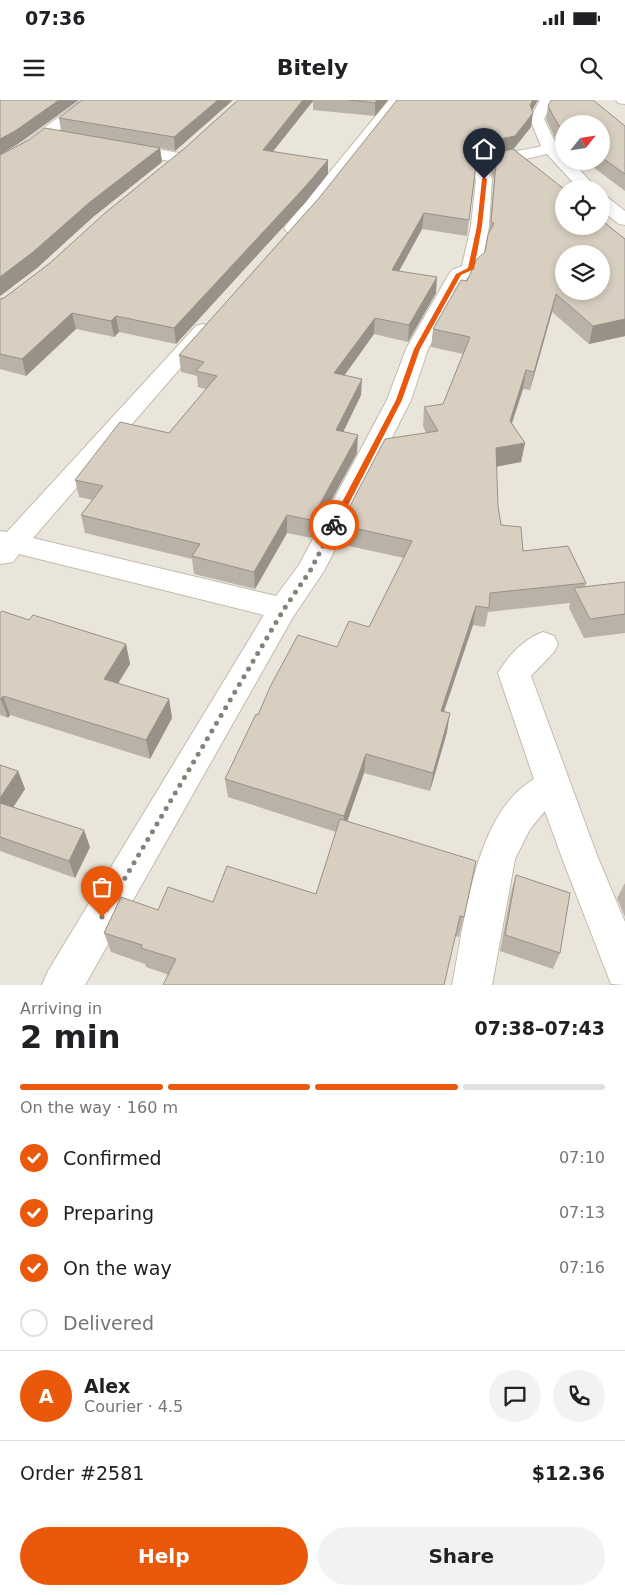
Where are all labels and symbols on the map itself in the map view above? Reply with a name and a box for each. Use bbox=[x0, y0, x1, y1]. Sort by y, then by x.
north arrow bbox=[555, 115, 610, 170]
pin bbox=[463, 128, 505, 179]
courier bbox=[309, 500, 359, 550]
pin bbox=[81, 866, 123, 917]

